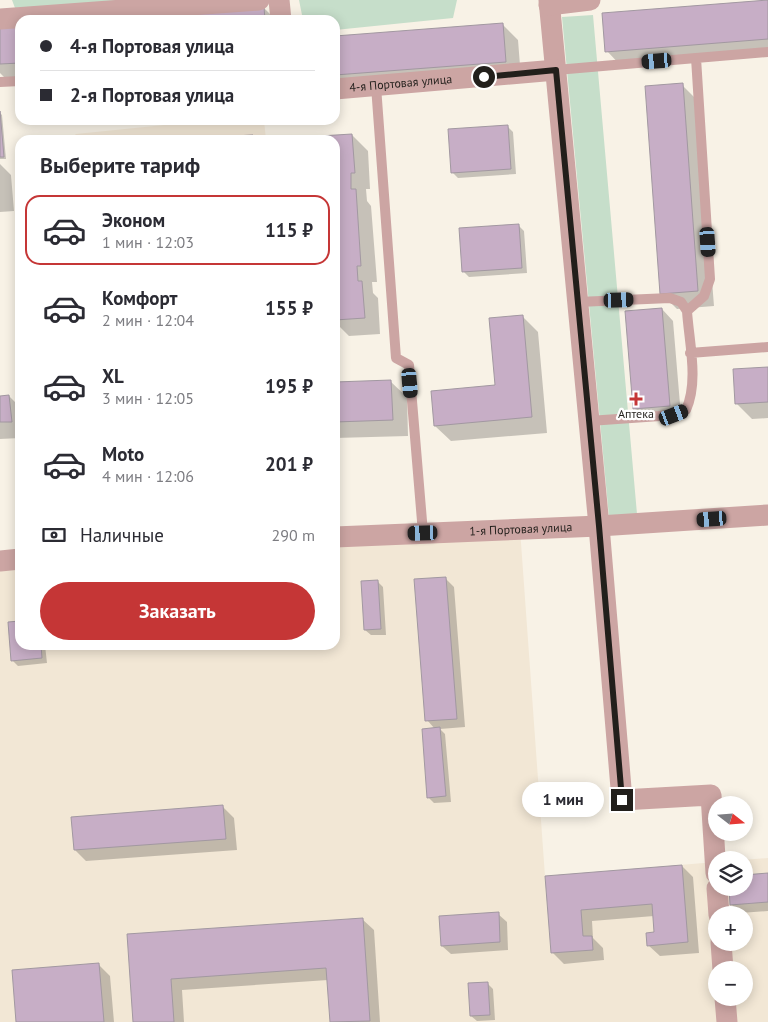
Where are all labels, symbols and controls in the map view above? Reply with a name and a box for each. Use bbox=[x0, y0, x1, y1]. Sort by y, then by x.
text: 4-я Портовая улица bbox=[70, 34, 234, 58]
car bbox=[641, 52, 672, 70]
route start bbox=[473, 66, 495, 88]
street label: 4-я Портовая улица bbox=[349, 71, 453, 95]
text: 2-я Портовая улица bbox=[70, 83, 234, 107]
text: Выберите тариф bbox=[40, 151, 200, 179]
icon: car bbox=[42, 208, 87, 253]
text: Эконом bbox=[102, 208, 165, 232]
text: 115 ₽ bbox=[265, 218, 313, 242]
car bbox=[699, 227, 716, 257]
text: 1 мин · 12:03 bbox=[102, 232, 194, 252]
icon: car bbox=[42, 286, 87, 331]
text: Комфорт bbox=[102, 286, 178, 310]
car bbox=[603, 292, 634, 308]
text: 155 ₽ bbox=[265, 296, 313, 320]
text: 2 мин · 12:04 bbox=[102, 310, 194, 330]
icon: car bbox=[42, 364, 87, 409]
text: XL bbox=[102, 364, 124, 388]
car bbox=[401, 367, 418, 399]
text: 195 ₽ bbox=[265, 374, 313, 398]
text: 3 мин · 12:05 bbox=[102, 388, 194, 408]
marker: Аптека bbox=[630, 393, 642, 405]
car bbox=[657, 403, 690, 427]
place label: Аптека bbox=[618, 406, 654, 421]
icon: car bbox=[42, 442, 87, 487]
text: Moto bbox=[102, 442, 144, 466]
text: 201 ₽ bbox=[265, 452, 313, 476]
text: 4 мин · 12:06 bbox=[102, 466, 194, 486]
car bbox=[696, 510, 727, 528]
street label: 1-я Портовая улица bbox=[469, 519, 573, 538]
icon: cash bbox=[40, 521, 68, 549]
text: Наличные bbox=[80, 523, 164, 547]
text: 290 m bbox=[272, 525, 315, 545]
car bbox=[407, 525, 438, 541]
button: Заказать bbox=[40, 582, 315, 640]
callout: 1 мин bbox=[522, 782, 604, 818]
text: 1 мин bbox=[542, 789, 584, 809]
route end bbox=[611, 789, 633, 811]
north arrow bbox=[708, 796, 752, 841]
map controls bbox=[708, 796, 753, 1006]
button: layers bbox=[708, 851, 753, 896]
button: + bbox=[708, 906, 753, 951]
button: − bbox=[708, 961, 753, 1006]

